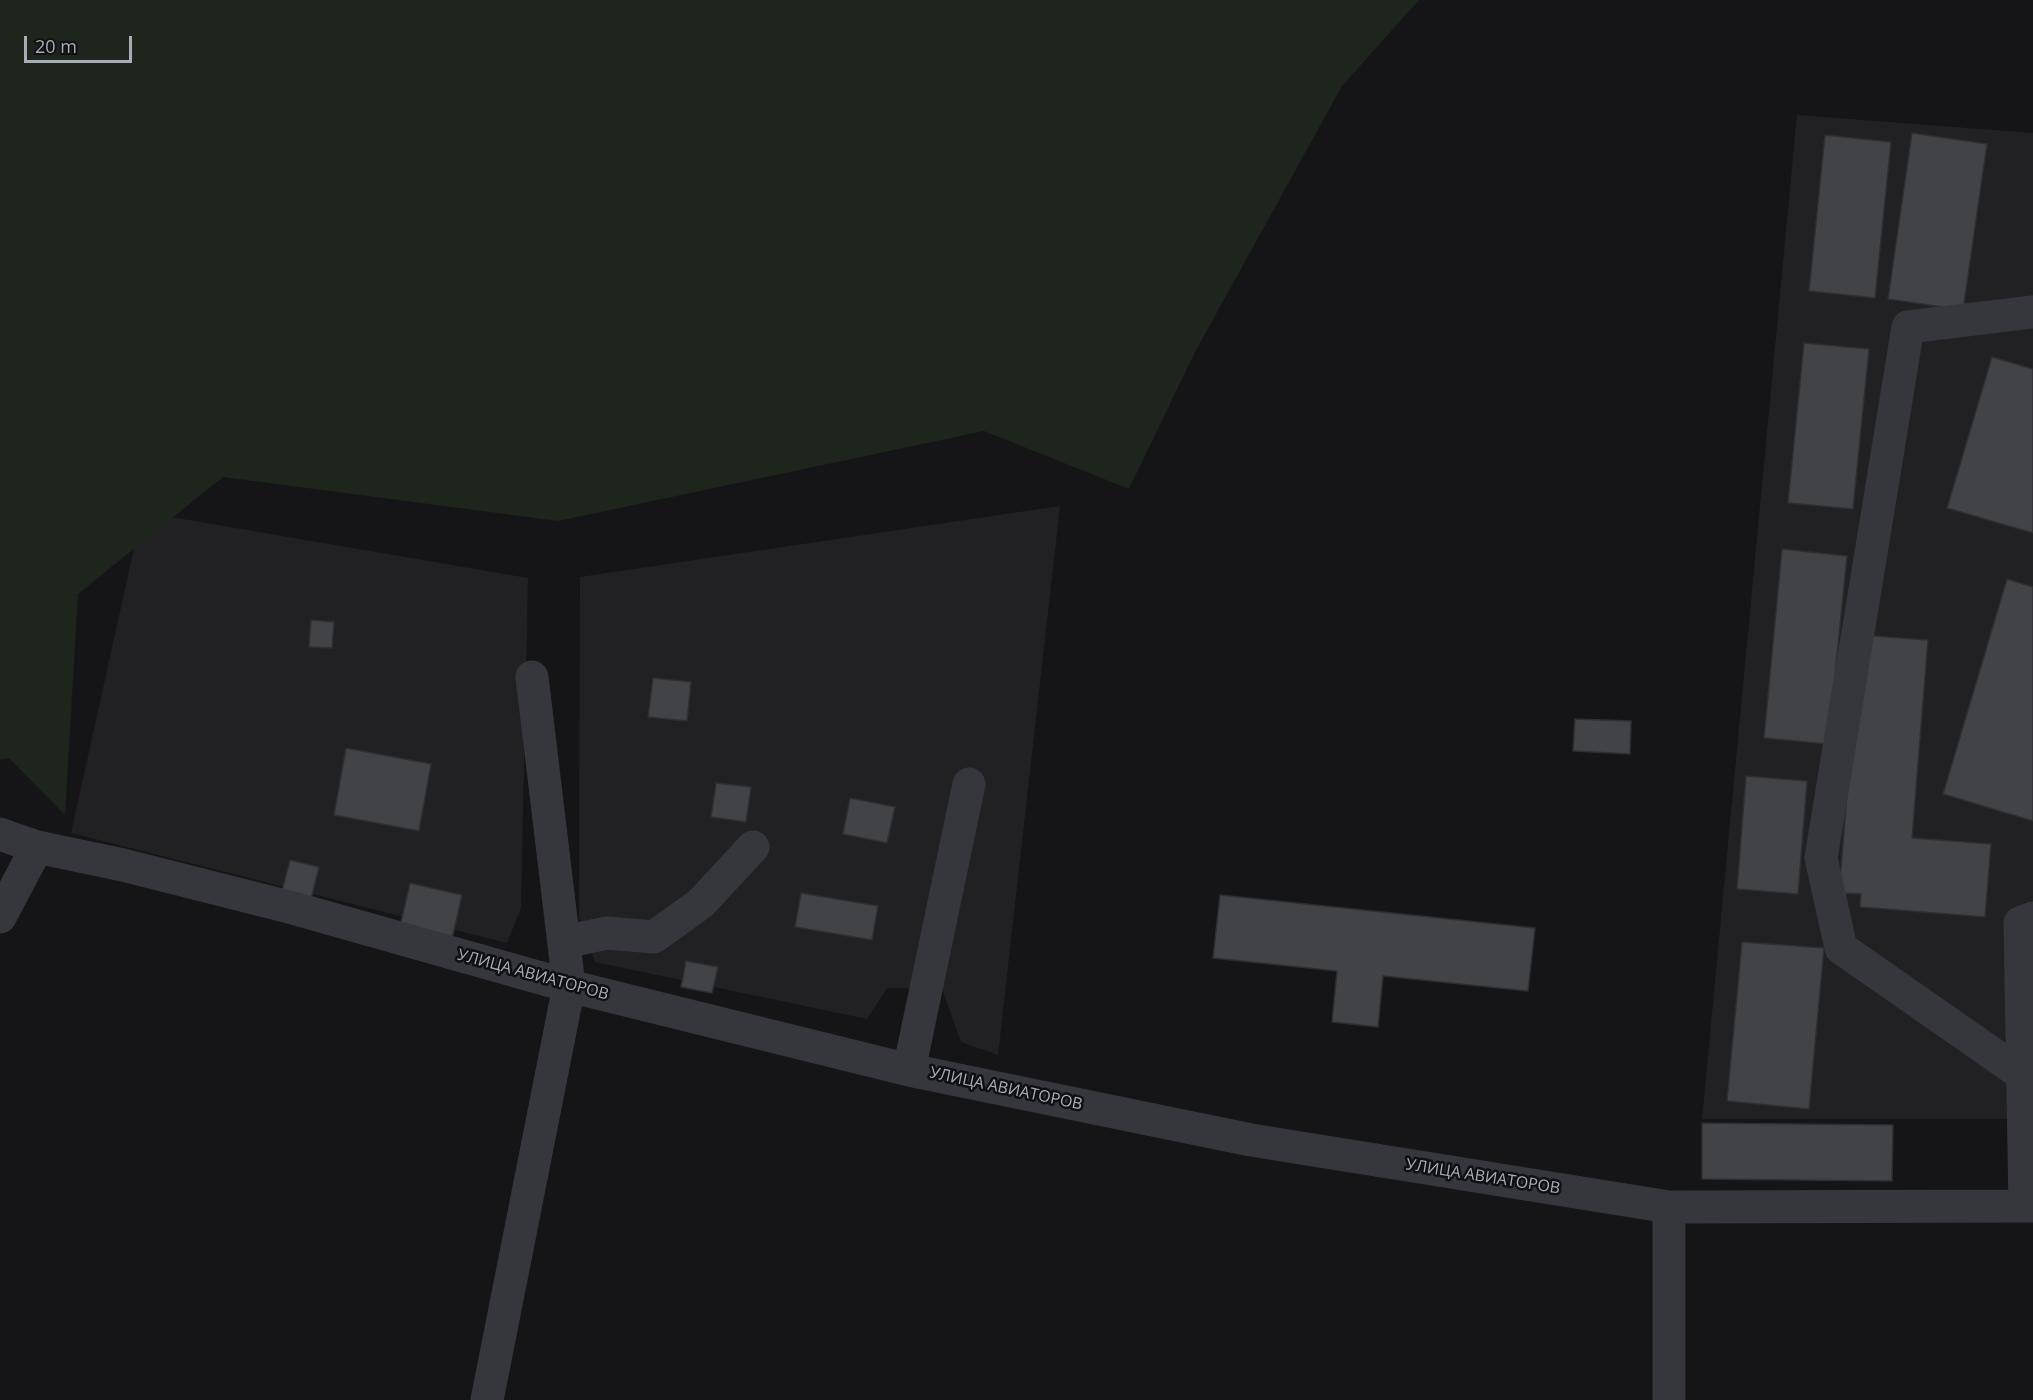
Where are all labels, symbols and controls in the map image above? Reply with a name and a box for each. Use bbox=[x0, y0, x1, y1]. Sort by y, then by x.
scale bar bbox=[27, 24, 135, 62]
text: 20 m bbox=[35, 34, 77, 58]
street label: УЛИЦА АВИАТОРОВ bbox=[455, 946, 611, 1004]
street label: УЛИЦА АВИАТОРОВ bbox=[928, 1063, 1084, 1115]
street label: УЛИЦА АВИАТОРОВ bbox=[1405, 1155, 1561, 1199]

